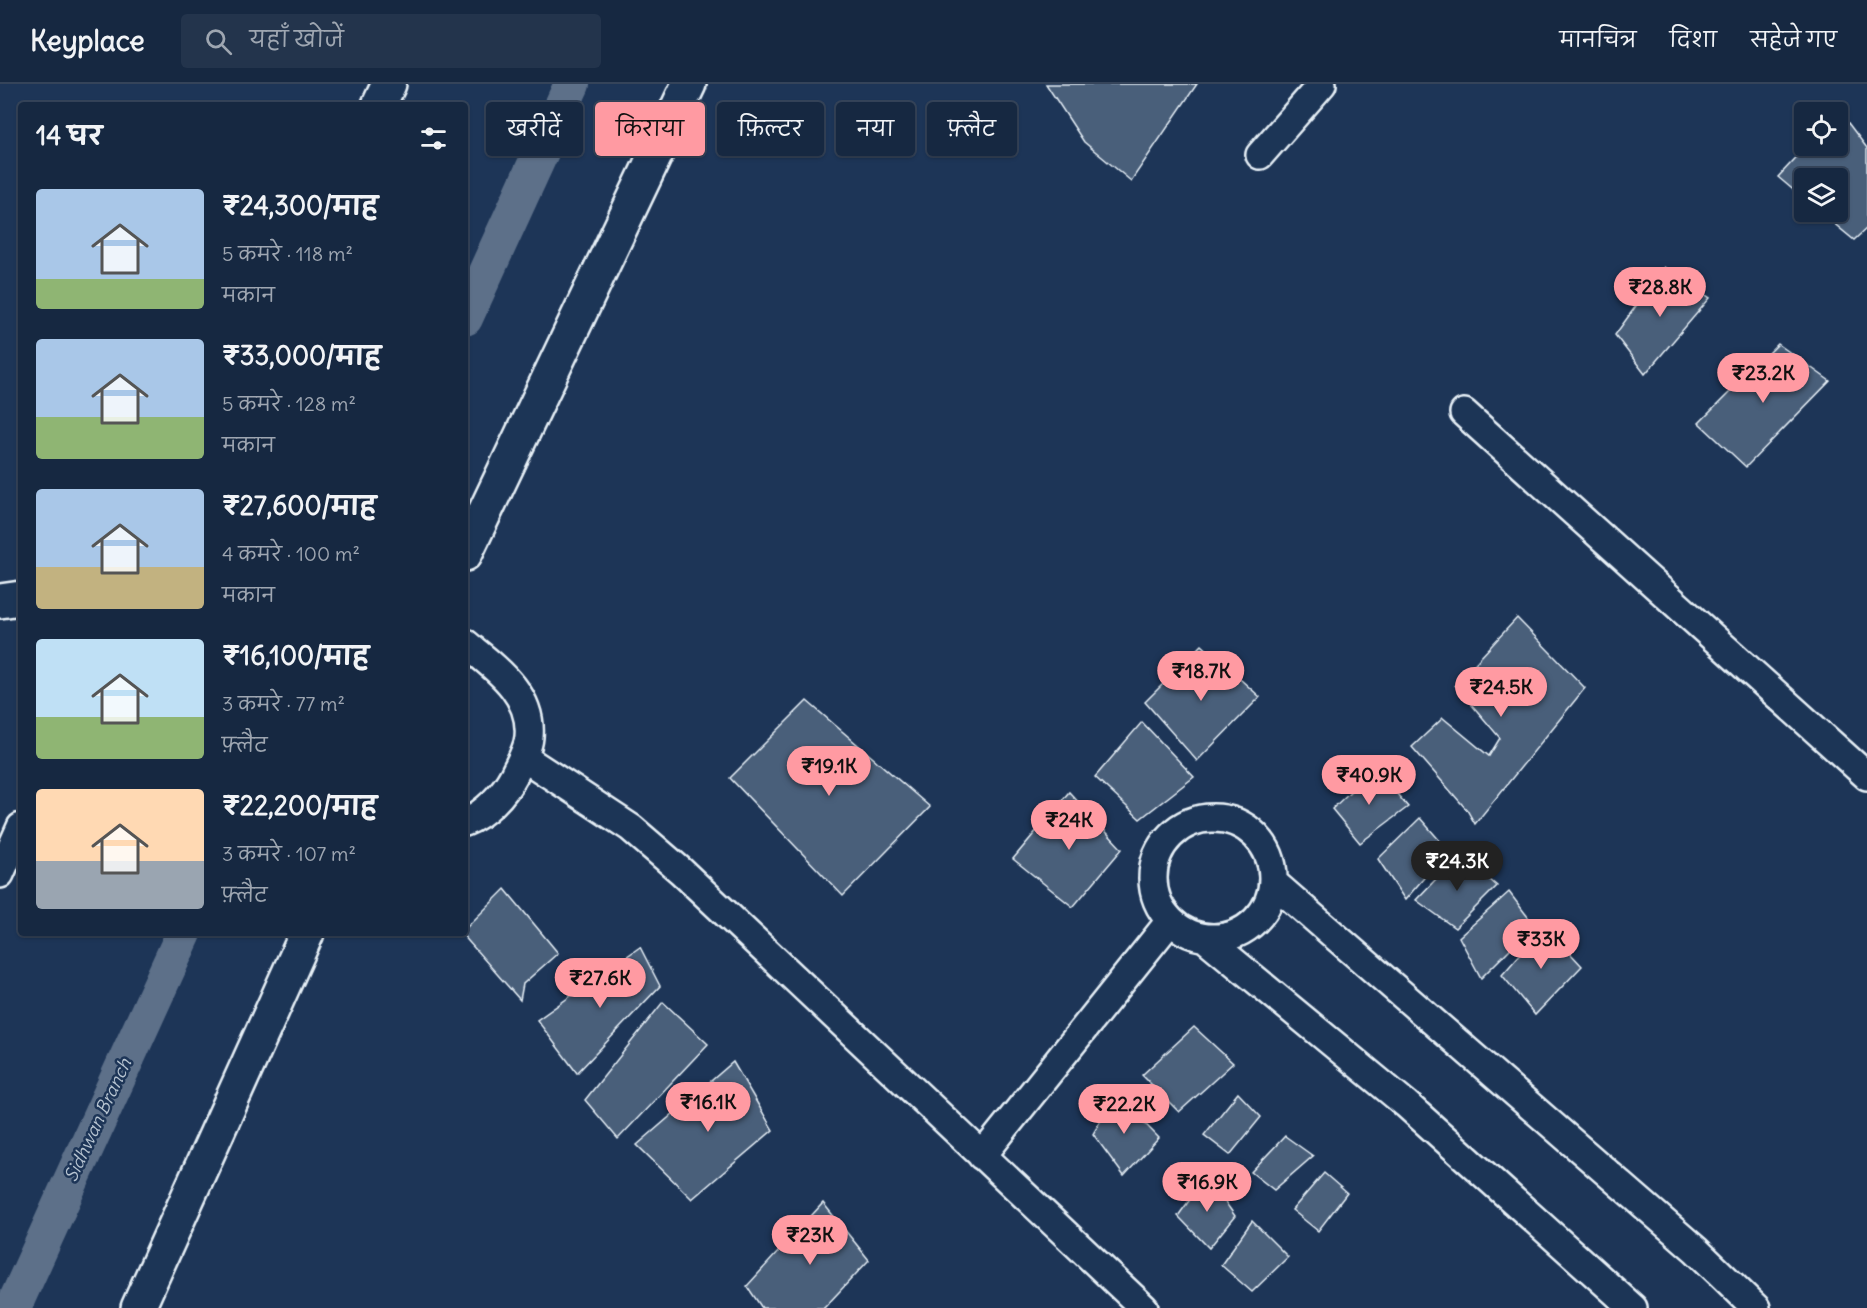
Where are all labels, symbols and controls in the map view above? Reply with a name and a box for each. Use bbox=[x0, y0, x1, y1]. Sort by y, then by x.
search box bbox=[181, 14, 601, 68]
text: Keyplace bbox=[30, 23, 145, 59]
icon: search bbox=[202, 25, 235, 58]
text: यहाँ खोजें bbox=[250, 25, 344, 53]
text: मानचित्र bbox=[1559, 26, 1637, 53]
text: दिशा bbox=[1670, 26, 1717, 53]
text: सहेजे गए bbox=[1750, 26, 1837, 53]
chip: खरीदें bbox=[486, 102, 583, 156]
chip: किराया bbox=[595, 102, 705, 156]
chip: फ़िल्टर bbox=[717, 102, 824, 156]
chip: नया bbox=[836, 102, 915, 156]
chip: फ़्लैट bbox=[927, 102, 1017, 156]
map controls bbox=[1794, 102, 1848, 222]
button: locate bbox=[1794, 102, 1848, 156]
text: 14 घर bbox=[36, 119, 102, 152]
icon: filters bbox=[417, 122, 450, 155]
button: layers bbox=[1794, 168, 1848, 222]
text: ₹24,300/माह bbox=[222, 189, 378, 222]
icon: home bbox=[84, 213, 156, 285]
text: 5 कमरे · 118 m² bbox=[222, 241, 353, 266]
pin: ₹28.8K bbox=[1611, 267, 1709, 318]
text: ₹28.8K bbox=[1628, 274, 1692, 299]
text: मकान bbox=[222, 282, 275, 307]
text: ₹33,000/माह bbox=[222, 339, 381, 372]
pin: ₹23.2K bbox=[1714, 353, 1812, 404]
text: ₹23.2K bbox=[1731, 360, 1795, 385]
icon: home bbox=[84, 363, 156, 435]
text: 5 कमरे · 128 m² bbox=[222, 391, 356, 416]
text: मकान bbox=[222, 432, 275, 457]
text: ₹27,600/माह bbox=[222, 489, 376, 522]
icon: home bbox=[84, 513, 156, 585]
text: 4 कमरे · 100 m² bbox=[222, 541, 360, 566]
text: मकान bbox=[222, 582, 275, 607]
text: ₹16,100/माह bbox=[222, 639, 369, 672]
pin: ₹18.7K bbox=[1152, 651, 1250, 702]
text: ₹18.7K bbox=[1171, 658, 1231, 683]
icon: home bbox=[84, 663, 156, 735]
pin: ₹24.5K bbox=[1452, 667, 1550, 718]
text: ₹24.5K bbox=[1469, 674, 1533, 699]
text: 3 कमरे · 77 m² bbox=[222, 691, 345, 716]
text: फ़्लैट bbox=[222, 732, 268, 757]
pin: ₹19.1K bbox=[780, 746, 878, 797]
text: ₹19.1K bbox=[801, 753, 857, 778]
pin: ₹40.9K bbox=[1320, 755, 1418, 806]
text: ₹40.9K bbox=[1336, 762, 1402, 787]
text: ₹22,200/माह bbox=[222, 789, 377, 822]
pin: ₹24K bbox=[1033, 800, 1105, 851]
text: ₹24K bbox=[1045, 807, 1093, 832]
icon: home bbox=[84, 813, 156, 885]
text: 3 कमरे · 107 m² bbox=[222, 841, 356, 866]
pin: ₹24.3K bbox=[1408, 841, 1506, 892]
text: ₹24.3K bbox=[1425, 848, 1489, 873]
text: फ़्लैट bbox=[222, 882, 268, 907]
pin: ₹33K bbox=[1505, 919, 1577, 970]
text: ₹33K bbox=[1517, 926, 1565, 951]
pin: ₹27.6K bbox=[551, 958, 649, 1009]
text: ₹27.6K bbox=[569, 965, 631, 990]
water label: Sidhwan Branch bbox=[59, 1054, 136, 1185]
pin: ₹16.1K bbox=[659, 1082, 757, 1133]
pin: ₹22.2K bbox=[1075, 1084, 1173, 1135]
text: ₹16.1K bbox=[680, 1089, 736, 1114]
text: ₹22.2K bbox=[1092, 1091, 1156, 1116]
pin: ₹16.9K bbox=[1158, 1162, 1256, 1213]
text: ₹16.9K bbox=[1176, 1169, 1238, 1194]
pin: ₹23K bbox=[774, 1215, 846, 1266]
text: ₹23K bbox=[786, 1222, 834, 1247]

